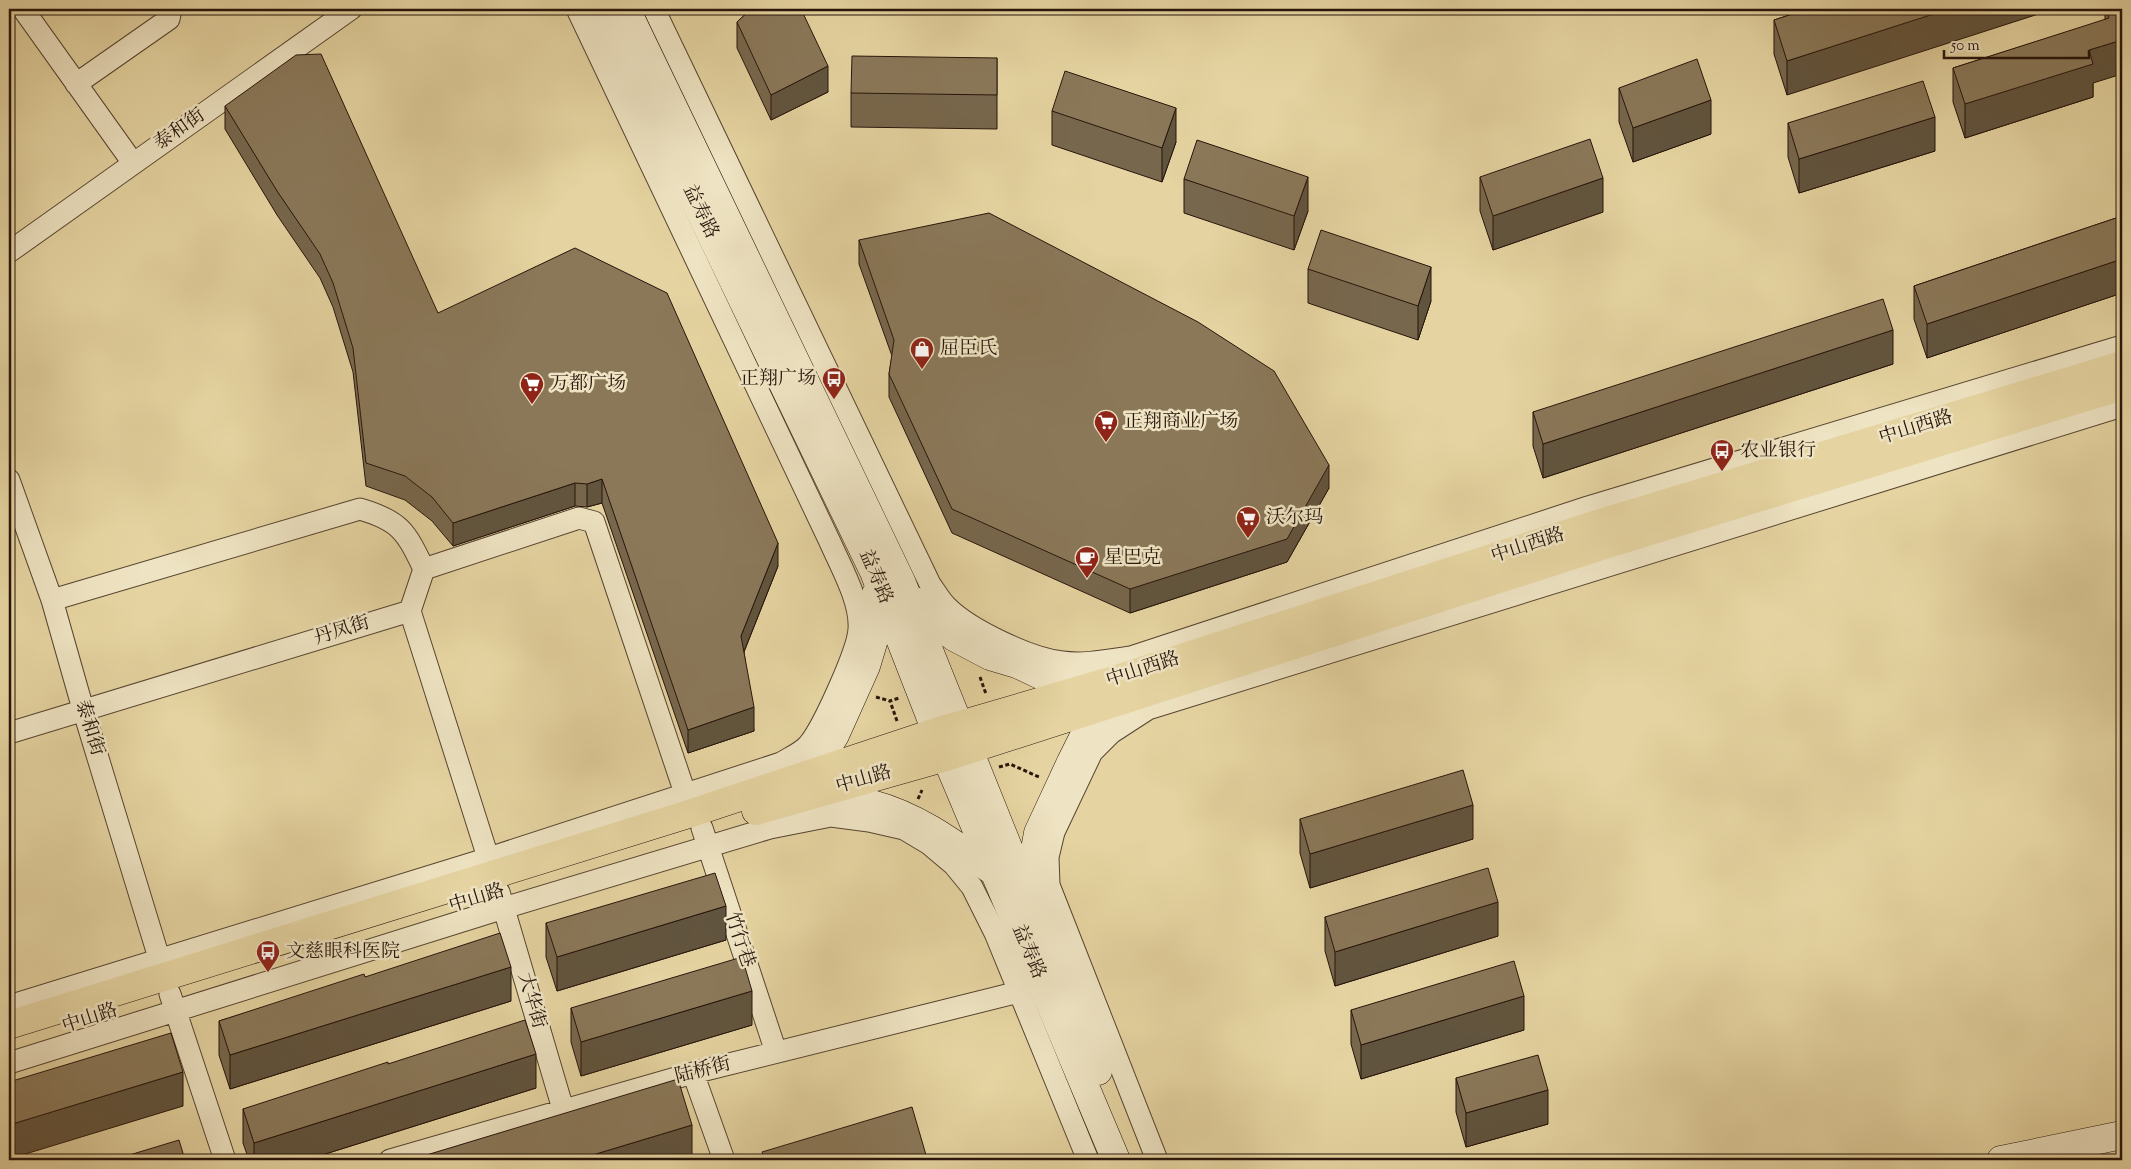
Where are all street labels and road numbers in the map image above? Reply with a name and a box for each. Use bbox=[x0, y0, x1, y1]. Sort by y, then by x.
street label: 泰和街 bbox=[149, 103, 211, 157]
street label: 益寿路 bbox=[675, 180, 725, 244]
street label: 中山西路 bbox=[1876, 404, 1956, 452]
street label: 中山西路 bbox=[1488, 521, 1568, 571]
street label: 益寿路 bbox=[851, 545, 899, 609]
street label: 丹凤街 bbox=[311, 610, 373, 652]
street label: 中山西路 bbox=[1103, 645, 1183, 695]
street label: 泰和街 bbox=[68, 697, 110, 759]
street label: 中山路 bbox=[833, 759, 895, 801]
street label: 中山路 bbox=[446, 878, 508, 920]
street label: 竹行巷 bbox=[717, 909, 761, 971]
street label: 益寿路 bbox=[1004, 920, 1052, 984]
street label: 大华街 bbox=[510, 970, 552, 1032]
street label: 中山路 bbox=[59, 997, 121, 1041]
street label: 陆桥街 bbox=[672, 1051, 734, 1091]

